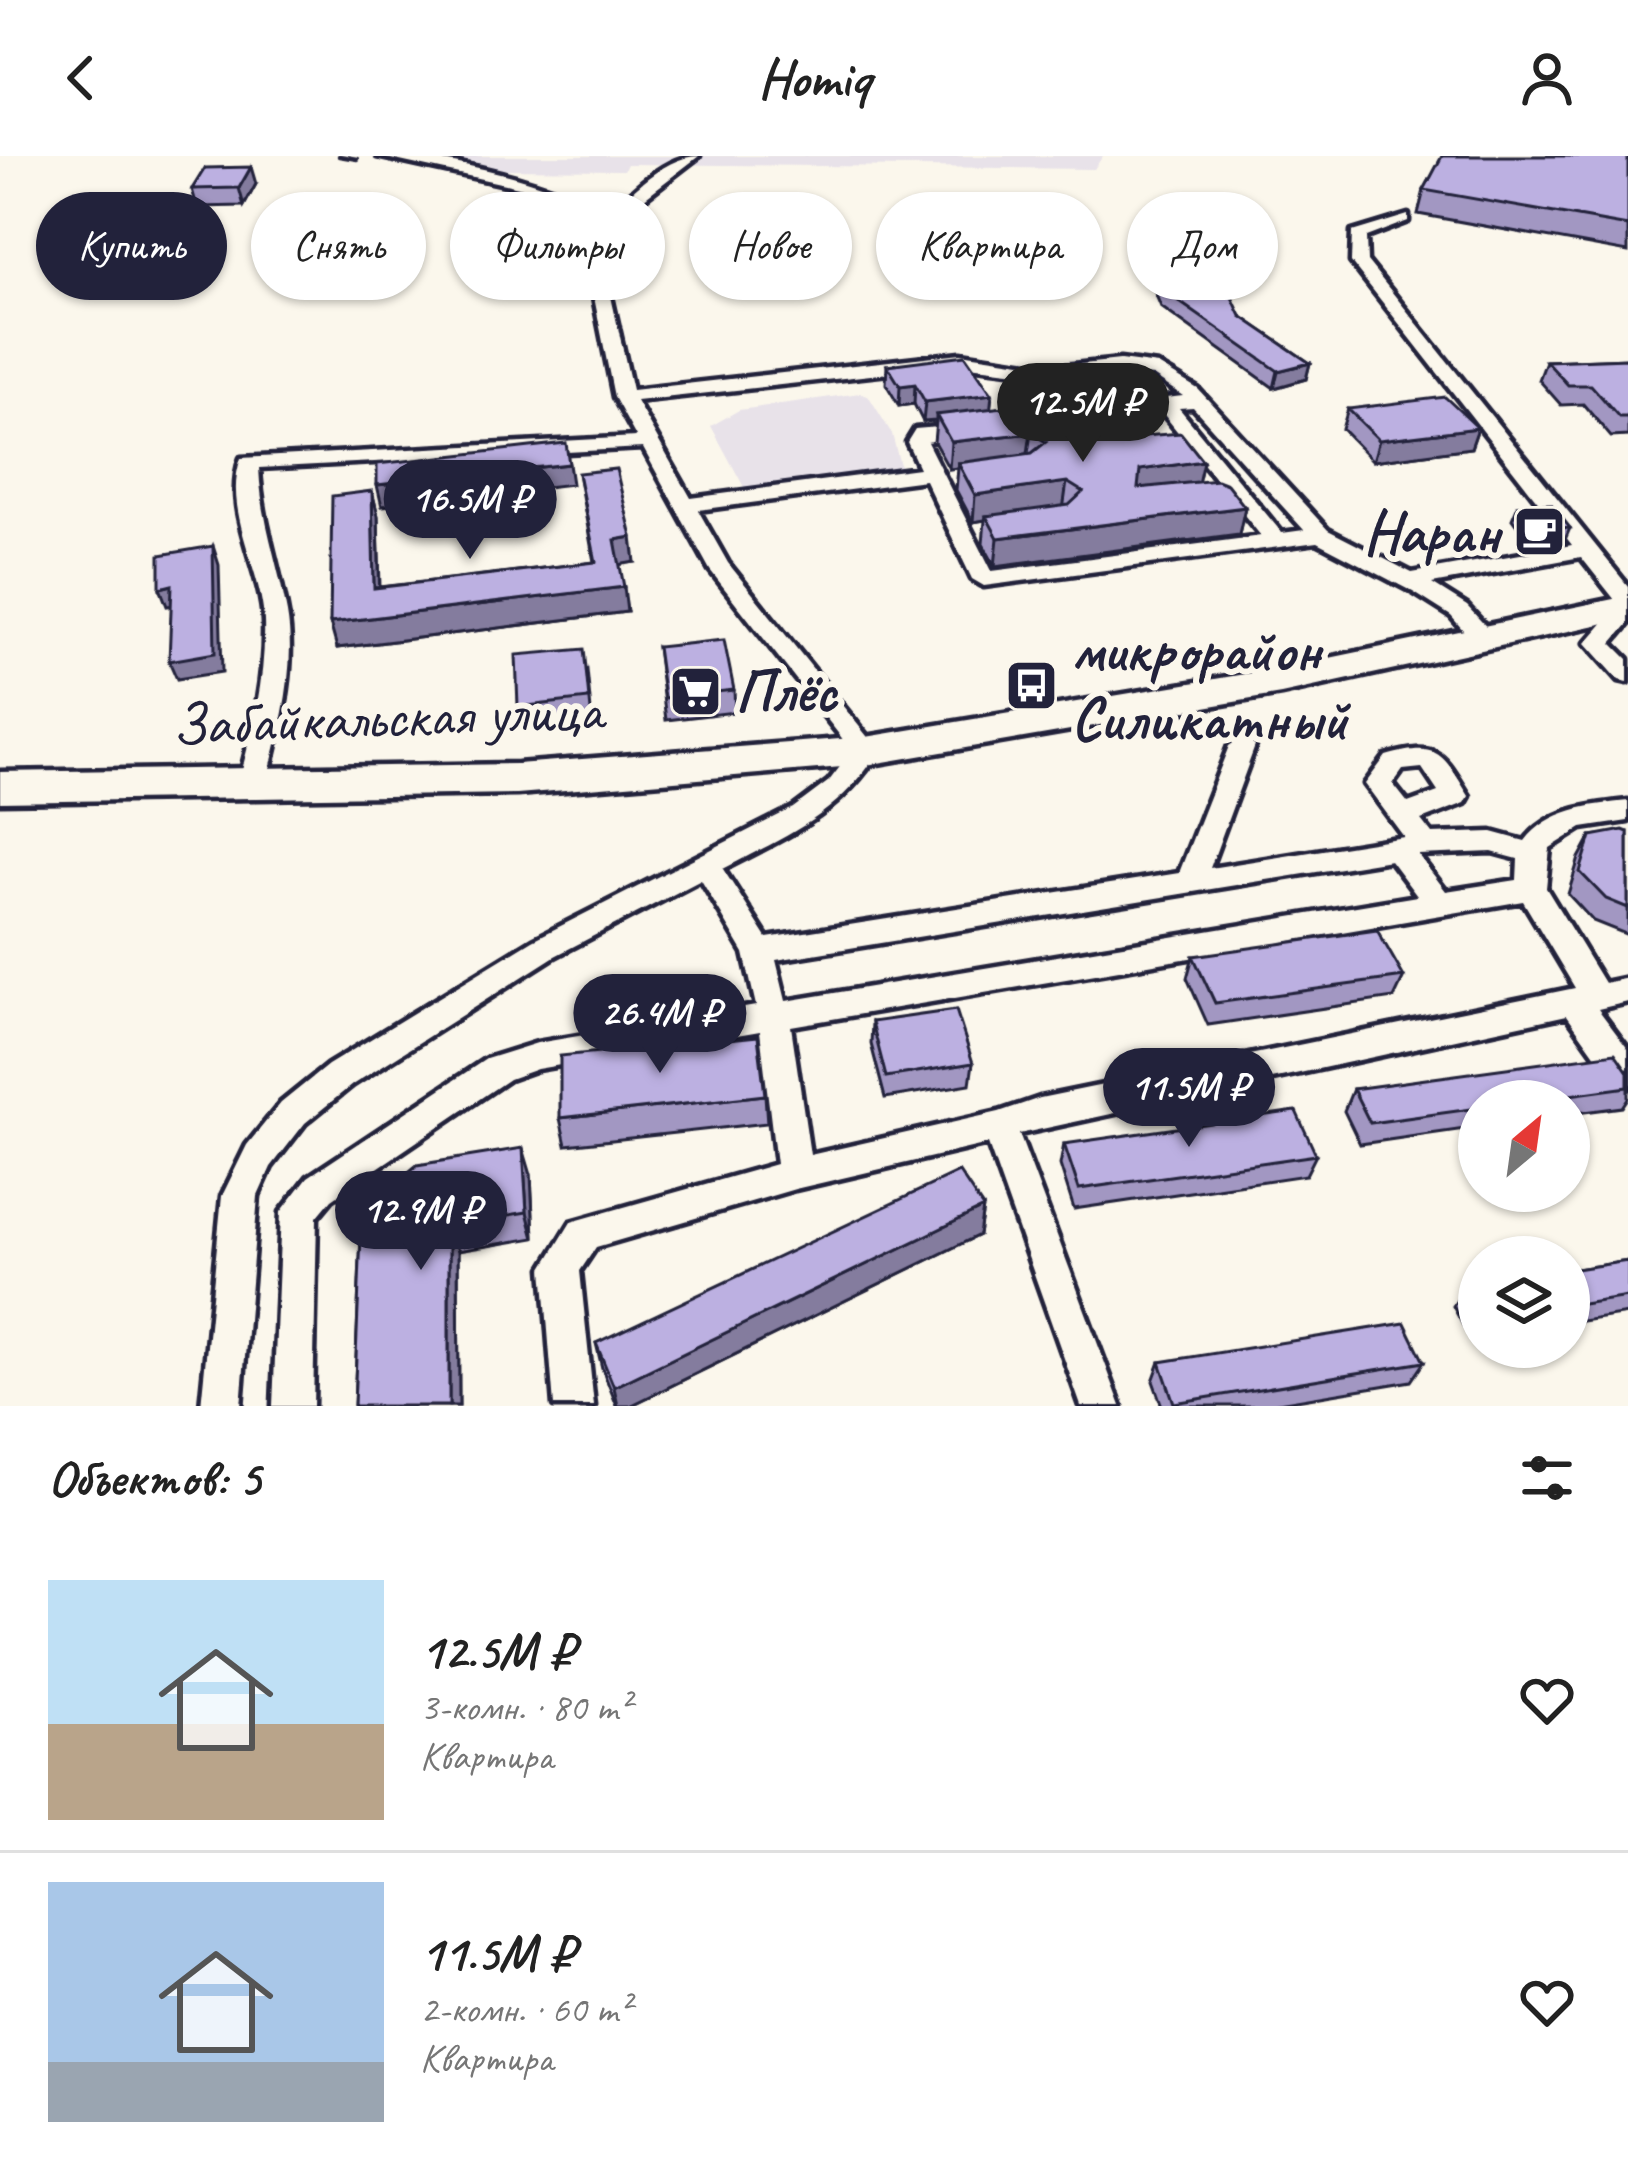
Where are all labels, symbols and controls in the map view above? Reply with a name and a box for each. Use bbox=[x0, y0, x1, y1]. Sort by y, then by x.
text: Homiq bbox=[758, 44, 870, 112]
icon: back bbox=[48, 45, 114, 111]
icon: person bbox=[1514, 45, 1580, 111]
chip: Купить bbox=[36, 192, 227, 300]
chip: Снять bbox=[251, 192, 426, 300]
chip: Фильтры bbox=[450, 192, 665, 300]
chip: Новое bbox=[689, 192, 852, 300]
chip: Квартира bbox=[876, 192, 1103, 300]
chip: Дом bbox=[1127, 192, 1278, 300]
pin: 12.5M ₽ bbox=[972, 363, 1194, 465]
text: 12.5M ₽ bbox=[1024, 377, 1142, 426]
pin: 16.5M ₽ bbox=[359, 460, 581, 562]
text: 16.5M ₽ bbox=[411, 474, 529, 523]
place label: Наран bbox=[1363, 494, 1503, 570]
cafe icon: Наран bbox=[1511, 504, 1567, 560]
place label: микрорайон Силикатный bbox=[1071, 612, 1351, 757]
place label: Плёс bbox=[735, 653, 839, 729]
bus stop icon: микрорайон Силикатный bbox=[1004, 657, 1060, 713]
supermarket icon: Плёс bbox=[668, 663, 724, 719]
street label: Забайкальская улица bbox=[170, 671, 609, 762]
pin: 26.4M ₽ bbox=[549, 974, 771, 1076]
text: 26.4M ₽ bbox=[600, 988, 720, 1037]
pin: 11.5M ₽ bbox=[1078, 1048, 1300, 1150]
text: 11.5M ₽ bbox=[1130, 1062, 1248, 1111]
north arrow bbox=[1458, 1080, 1590, 1212]
map controls bbox=[1458, 1080, 1590, 1368]
pin: 12.9M ₽ bbox=[310, 1171, 532, 1273]
text: 12.9M ₽ bbox=[362, 1185, 480, 1234]
button: layers bbox=[1458, 1236, 1590, 1368]
icon: filters bbox=[1514, 1445, 1580, 1511]
text: Объектов: 5 bbox=[48, 1446, 260, 1510]
text: 12.5M ₽ bbox=[420, 1619, 574, 1683]
icon: home bbox=[144, 1628, 288, 1772]
icon: heart bbox=[1514, 1667, 1580, 1733]
text: 3-комн. · 80 m² bbox=[420, 1683, 630, 1732]
text: Квартира bbox=[420, 1732, 553, 1781]
text: 11.5M ₽ bbox=[420, 1921, 574, 1985]
icon: home bbox=[144, 1930, 288, 2074]
icon: heart bbox=[1514, 1969, 1580, 2035]
text: 2-комн. · 60 m² bbox=[420, 1985, 630, 2034]
text: Квартира bbox=[420, 2034, 553, 2083]

